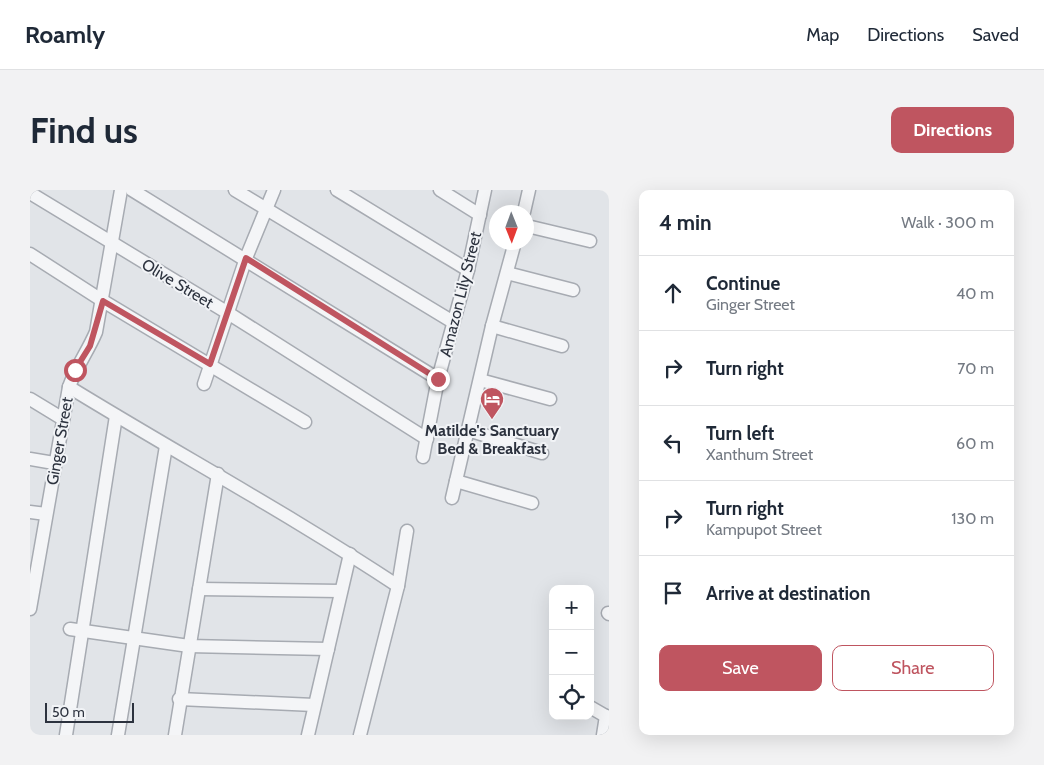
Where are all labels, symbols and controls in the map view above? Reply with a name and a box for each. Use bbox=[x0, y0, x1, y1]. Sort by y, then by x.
text: Roamly bbox=[25, 20, 105, 49]
text: Map bbox=[806, 24, 839, 46]
text: Directions bbox=[867, 24, 944, 46]
text: Saved bbox=[972, 24, 1019, 46]
button: Directions bbox=[891, 107, 1014, 153]
text: Find us bbox=[30, 109, 138, 152]
north arrow bbox=[489, 205, 534, 250]
text: 4 min bbox=[659, 210, 712, 235]
text: Walk · 300 m bbox=[901, 213, 994, 232]
street label: Amazon Lily Street bbox=[436, 229, 485, 359]
street label: Olive Street bbox=[139, 255, 217, 312]
text: Continue bbox=[706, 272, 780, 295]
icon: ahead bbox=[659, 279, 687, 307]
text: 40 m bbox=[956, 284, 994, 303]
text: Ginger Street bbox=[706, 295, 795, 314]
icon: right bbox=[659, 354, 687, 382]
text: Turn right bbox=[706, 357, 784, 380]
route start bbox=[64, 359, 87, 382]
text: 70 m bbox=[957, 359, 994, 378]
route end bbox=[427, 368, 450, 391]
hotel icon: Matilde's Sanctuary Bed & Breakfast bbox=[479, 386, 505, 420]
street label: Ginger Street bbox=[42, 395, 77, 487]
place label: Matilde's Sanctuary Bed & Breakfast bbox=[425, 421, 560, 458]
text: Turn left bbox=[706, 422, 774, 445]
icon: left bbox=[659, 429, 687, 457]
text: 60 m bbox=[956, 434, 994, 453]
text: Xanthum Street bbox=[706, 445, 813, 464]
text: Turn right bbox=[706, 497, 784, 520]
icon: right bbox=[659, 504, 687, 532]
text: 130 m bbox=[951, 509, 994, 528]
text: Kampupot Street bbox=[706, 520, 822, 539]
icon: arrive bbox=[659, 579, 687, 607]
text: Arrive at destination bbox=[706, 582, 870, 605]
map controls bbox=[549, 585, 594, 720]
button: + bbox=[549, 585, 594, 630]
button: − bbox=[549, 630, 594, 675]
button: Save bbox=[659, 645, 822, 691]
button: Share bbox=[832, 645, 994, 691]
button: locate bbox=[549, 675, 594, 720]
scale bar bbox=[45, 700, 134, 723]
text: 50 m bbox=[52, 703, 85, 721]

